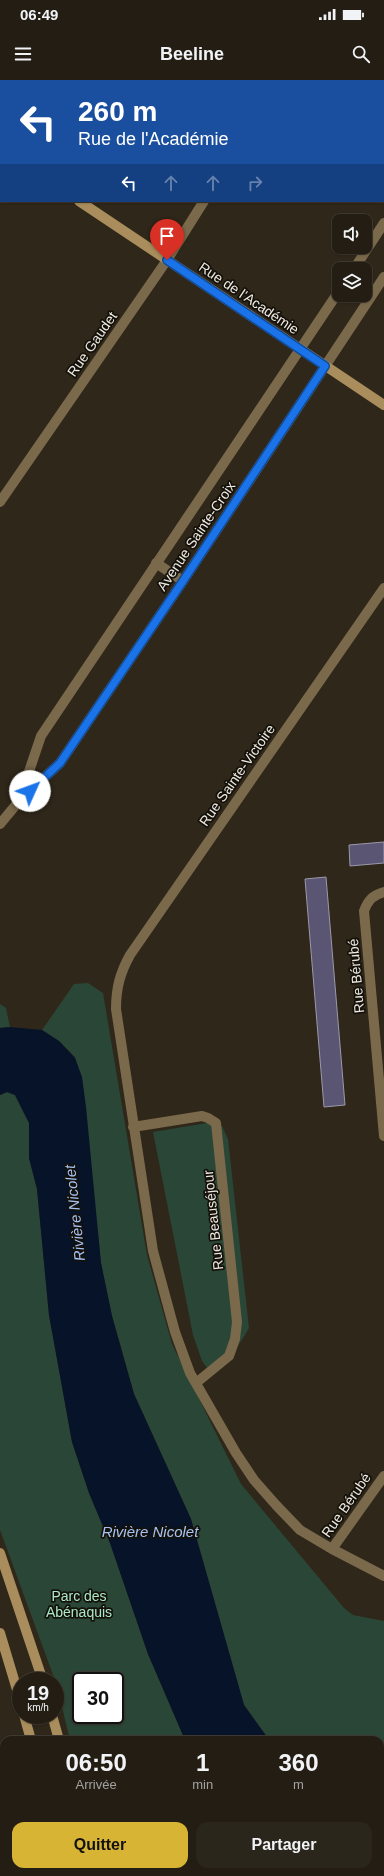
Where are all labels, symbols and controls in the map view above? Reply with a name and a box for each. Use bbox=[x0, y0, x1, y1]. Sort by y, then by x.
text: 06:49 bbox=[20, 6, 58, 23]
icon: menu bbox=[12, 43, 34, 65]
icon: search bbox=[350, 43, 372, 65]
text: Beeline bbox=[160, 44, 224, 64]
icon: left bbox=[12, 96, 64, 148]
text: 260 m bbox=[78, 96, 157, 127]
text: Rue de l'Académie bbox=[78, 129, 229, 149]
icon: left bbox=[118, 172, 140, 194]
icon: ahead bbox=[160, 172, 182, 194]
icon: ahead bbox=[202, 172, 224, 194]
icon: right bbox=[244, 172, 266, 194]
map controls bbox=[332, 214, 372, 302]
button: sound bbox=[332, 214, 372, 254]
pin bbox=[150, 219, 184, 260]
icon: arrive bbox=[156, 225, 178, 247]
street label: Rue de l'Académie bbox=[196, 259, 302, 337]
button: layers bbox=[332, 262, 372, 302]
street label: Rue Gaudet bbox=[64, 308, 120, 380]
street label: Avenue Sainte-Croix bbox=[154, 478, 238, 594]
street label: Rue Sainte-Victoire bbox=[196, 721, 278, 829]
position arrow bbox=[9, 770, 51, 812]
street label: Rue Bérubé bbox=[345, 938, 367, 1014]
water label: Rivière Nicolet bbox=[61, 1163, 88, 1262]
street label: Rue Beauséjour bbox=[200, 1169, 226, 1271]
street label: Rue Bérubé bbox=[318, 1470, 374, 1540]
water label: Rivière Nicolet bbox=[102, 1523, 199, 1540]
park label: Parc des Abénaquis bbox=[46, 1588, 112, 1620]
speed limit sign: 30 bbox=[72, 1672, 124, 1724]
text: 19 bbox=[27, 1682, 49, 1704]
text: km/h bbox=[27, 1702, 49, 1713]
text: 06:50 bbox=[65, 1749, 127, 1776]
text: 1 bbox=[196, 1749, 209, 1776]
text: 360 bbox=[279, 1749, 319, 1776]
text: Arrivée bbox=[75, 1777, 117, 1792]
text: min bbox=[192, 1777, 213, 1792]
text: m bbox=[293, 1777, 304, 1792]
button: Quitter bbox=[12, 1822, 188, 1868]
button: Partager bbox=[196, 1822, 372, 1868]

